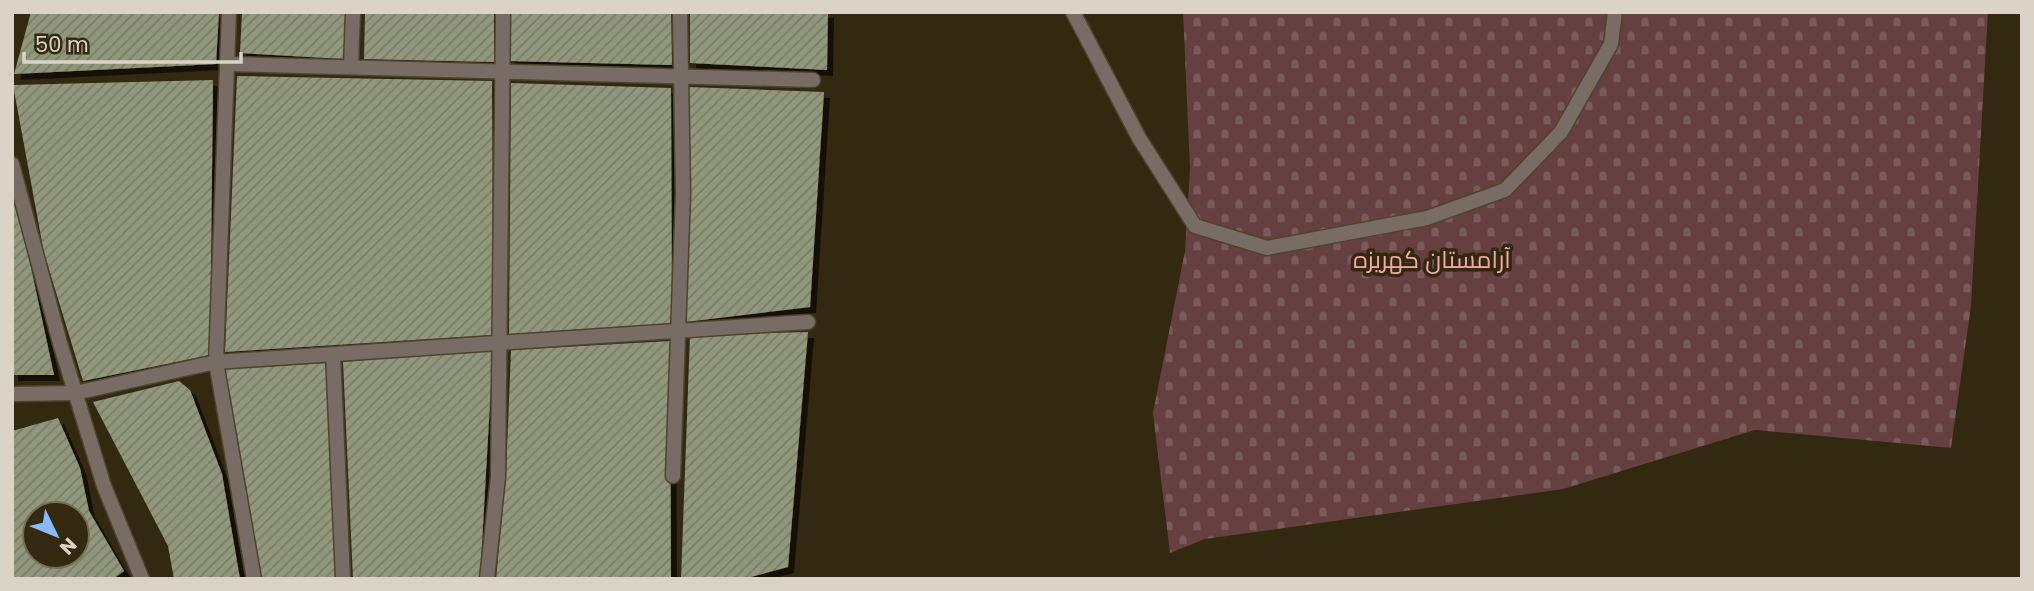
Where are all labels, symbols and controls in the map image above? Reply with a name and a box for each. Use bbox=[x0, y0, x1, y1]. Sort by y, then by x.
scale bar bbox=[24, 21, 242, 65]
text: 50 m bbox=[35, 30, 89, 59]
park label: آرامستان کهریزه bbox=[1353, 243, 1511, 276]
north arrow bbox=[21, 500, 91, 570]
text: N bbox=[53, 532, 83, 561]

